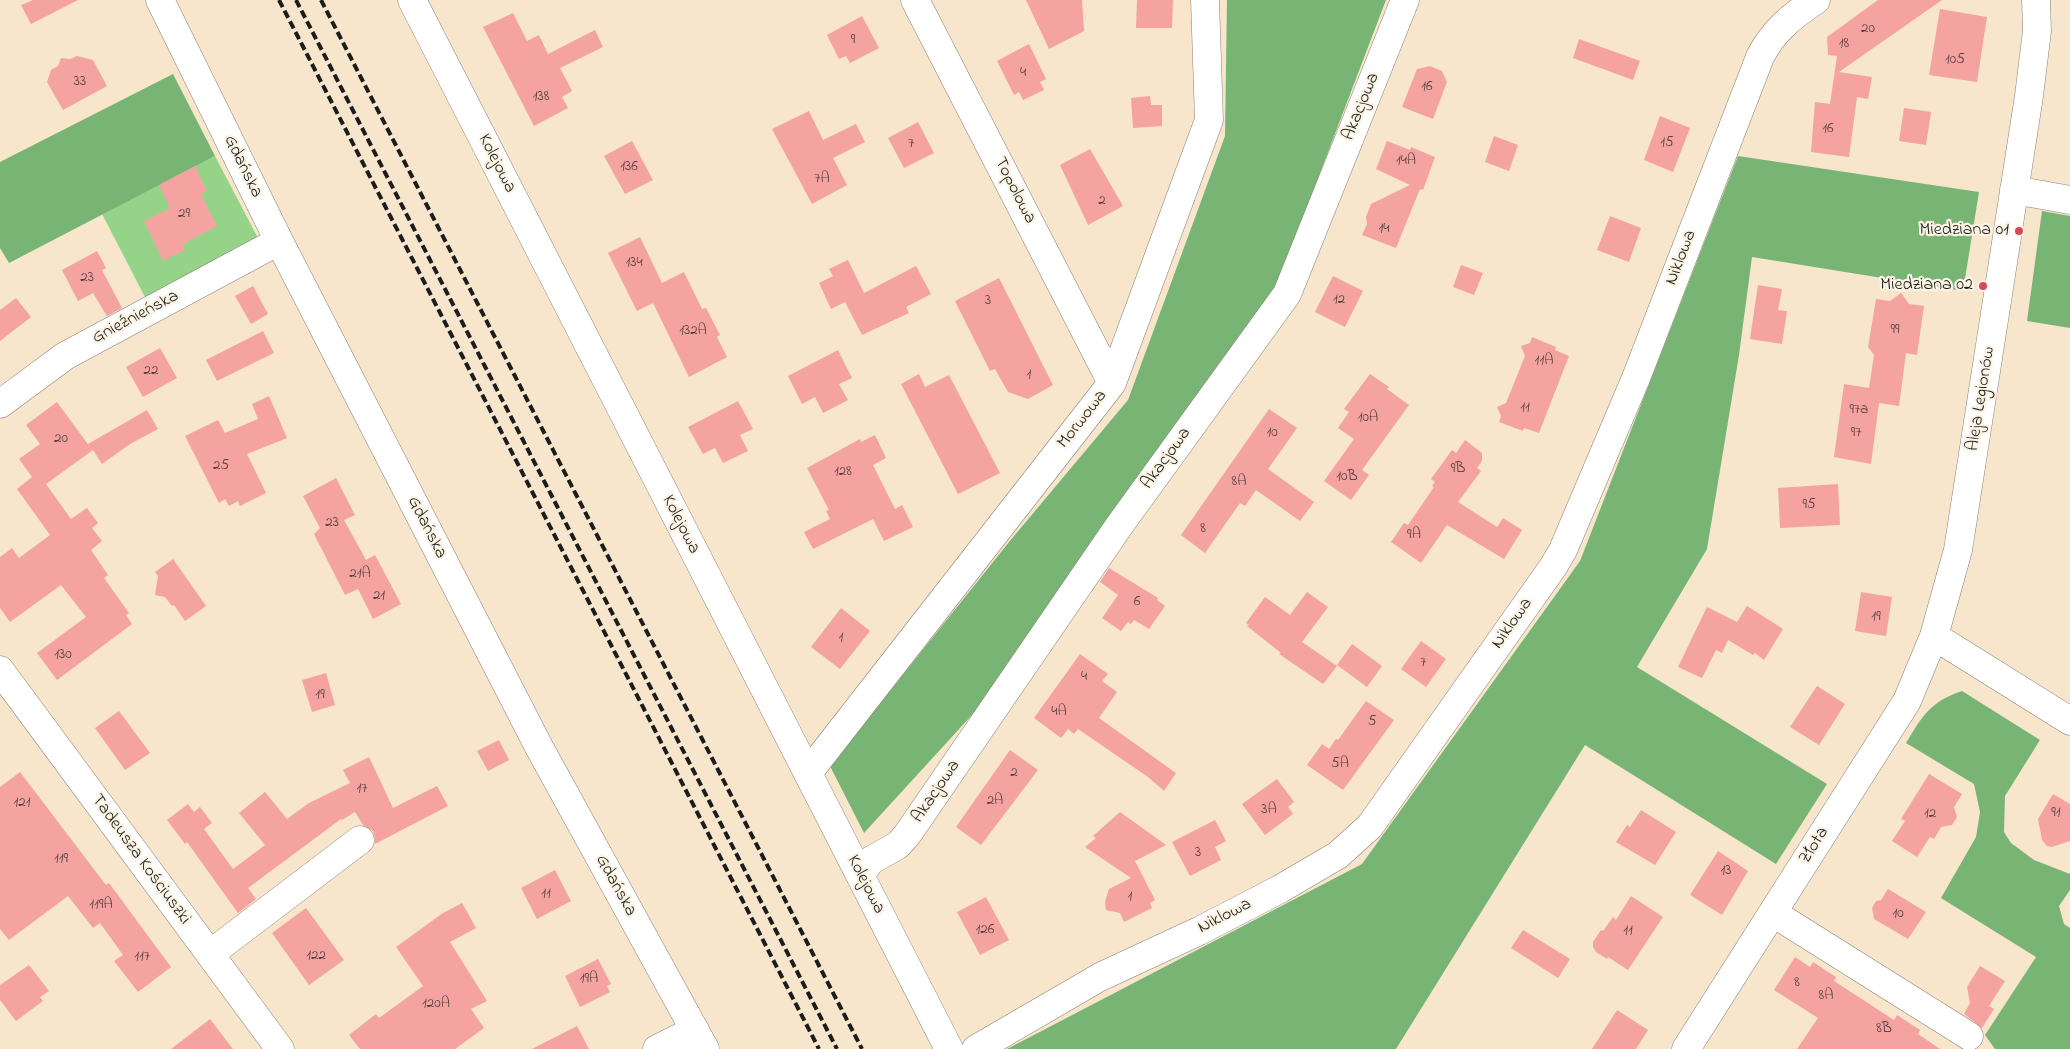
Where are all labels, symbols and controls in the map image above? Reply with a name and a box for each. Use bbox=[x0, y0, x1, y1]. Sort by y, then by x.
house number: 20 bbox=[1861, 21, 1875, 39]
house number: 9 bbox=[851, 32, 855, 50]
house number: 18 bbox=[1839, 36, 1849, 54]
house number: 105 bbox=[1945, 52, 1965, 70]
house number: 4 bbox=[1020, 65, 1026, 83]
street label: Akacjowa bbox=[1339, 70, 1385, 144]
house number: 33 bbox=[74, 74, 86, 92]
house number: 16 bbox=[1421, 79, 1433, 97]
house number: 138 bbox=[533, 89, 549, 107]
house number: 16 bbox=[1822, 121, 1834, 139]
street label: Kolejowa bbox=[472, 131, 520, 197]
street label: Gdańska bbox=[218, 132, 266, 202]
house number: 15 bbox=[1660, 135, 1674, 153]
house number: 7 bbox=[908, 136, 914, 154]
house number: 14A bbox=[1396, 153, 1416, 171]
street label: Topolowa bbox=[988, 154, 1040, 228]
house number: 136 bbox=[620, 159, 638, 177]
house number: 7A bbox=[814, 171, 830, 189]
house number: 2 bbox=[1098, 193, 1106, 211]
house number: 29 bbox=[178, 206, 190, 224]
place label: Miedziana 01 bbox=[1920, 220, 2009, 242]
house number: 14 bbox=[1379, 221, 1389, 239]
marker: Miedziana 01 bbox=[2013, 225, 2025, 237]
street label: Niklowa bbox=[1662, 227, 1702, 289]
house number: 134 bbox=[625, 255, 643, 273]
house number: 23 bbox=[80, 270, 94, 288]
place label: Miedziana 02 bbox=[1880, 275, 1973, 297]
marker: Miedziana 02 bbox=[1977, 280, 1989, 292]
street label: Gnieźnieńska bbox=[89, 286, 183, 350]
house number: 12 bbox=[1333, 292, 1345, 310]
house number: 3 bbox=[985, 293, 991, 311]
house number: 99 bbox=[1890, 322, 1900, 340]
house number: 132A bbox=[679, 323, 707, 341]
street label: Aleja Legionów bbox=[1963, 345, 2001, 453]
house number: 11A bbox=[1535, 353, 1553, 371]
house number: 22 bbox=[144, 363, 158, 381]
house number: 1 bbox=[1027, 367, 1031, 385]
street label: Morwowa bbox=[1053, 386, 1113, 454]
house number: 11 bbox=[1520, 400, 1530, 418]
house number: 97a bbox=[1850, 402, 1868, 420]
house number: 10A bbox=[1358, 410, 1378, 428]
street label: Akacjowa bbox=[1137, 424, 1197, 494]
house number: 10 bbox=[1266, 425, 1278, 443]
house number: 97 bbox=[1851, 425, 1861, 443]
house number: 20 bbox=[54, 431, 68, 449]
house number: 25 bbox=[213, 458, 229, 476]
house number: 9B bbox=[1451, 461, 1465, 479]
house number: 128 bbox=[834, 464, 852, 482]
house number: 10B bbox=[1336, 469, 1358, 487]
house number: 8A bbox=[1232, 474, 1246, 492]
street label: Kolejowa bbox=[656, 492, 704, 558]
street label: Gdańska bbox=[401, 493, 451, 563]
house number: 95 bbox=[1802, 497, 1816, 515]
house number: 23 bbox=[325, 515, 339, 533]
house number: 8 bbox=[1200, 521, 1206, 539]
house number: 9A bbox=[1407, 527, 1421, 545]
house number: 21A bbox=[349, 566, 371, 584]
house number: 21 bbox=[373, 588, 385, 606]
house number: 6 bbox=[1134, 594, 1140, 612]
street label: Niklowa bbox=[1488, 594, 1538, 654]
house number: 19 bbox=[1871, 609, 1881, 627]
house number: 1 bbox=[839, 630, 843, 648]
house number: 130 bbox=[54, 647, 72, 665]
house number: 7 bbox=[1420, 655, 1426, 673]
house number: 4 bbox=[1081, 669, 1087, 687]
house number: 19 bbox=[315, 687, 325, 705]
house number: 4A bbox=[1051, 704, 1067, 722]
house number: 5 bbox=[1368, 714, 1376, 732]
street label: Akacjowa bbox=[908, 756, 966, 828]
house number: 5A bbox=[1331, 756, 1349, 774]
house number: 2 bbox=[1010, 765, 1018, 783]
house number: 17 bbox=[357, 781, 367, 799]
street label: Tadeusza Kościuszki bbox=[85, 791, 195, 929]
house number: 2A bbox=[987, 793, 1003, 811]
house number: 121 bbox=[14, 795, 30, 813]
house number: 3A bbox=[1261, 802, 1277, 820]
house number: 91 bbox=[2051, 805, 2061, 823]
house number: 12 bbox=[1924, 806, 1936, 824]
street label: Złota bbox=[1795, 824, 1835, 868]
house number: 3 bbox=[1195, 845, 1201, 863]
house number: 119 bbox=[54, 851, 68, 869]
street label: Gdańska bbox=[589, 852, 641, 920]
street label: Kolejowa bbox=[841, 852, 889, 918]
house number: 13 bbox=[1721, 863, 1731, 881]
house number: 11 bbox=[541, 886, 551, 904]
house number: 1 bbox=[1128, 889, 1132, 907]
street label: Niklowa bbox=[1195, 894, 1255, 940]
house number: 119A bbox=[89, 897, 113, 915]
house number: 10 bbox=[1892, 906, 1904, 924]
house number: 126 bbox=[976, 922, 994, 940]
house number: 11 bbox=[1623, 923, 1633, 941]
house number: 122 bbox=[306, 948, 326, 966]
house number: 117 bbox=[134, 949, 150, 967]
house number: 19A bbox=[580, 971, 598, 989]
house number: 8 bbox=[1794, 975, 1800, 993]
house number: 8A bbox=[1819, 988, 1833, 1006]
house number: 120A bbox=[422, 996, 450, 1014]
house number: 8B bbox=[1876, 1021, 1892, 1039]

